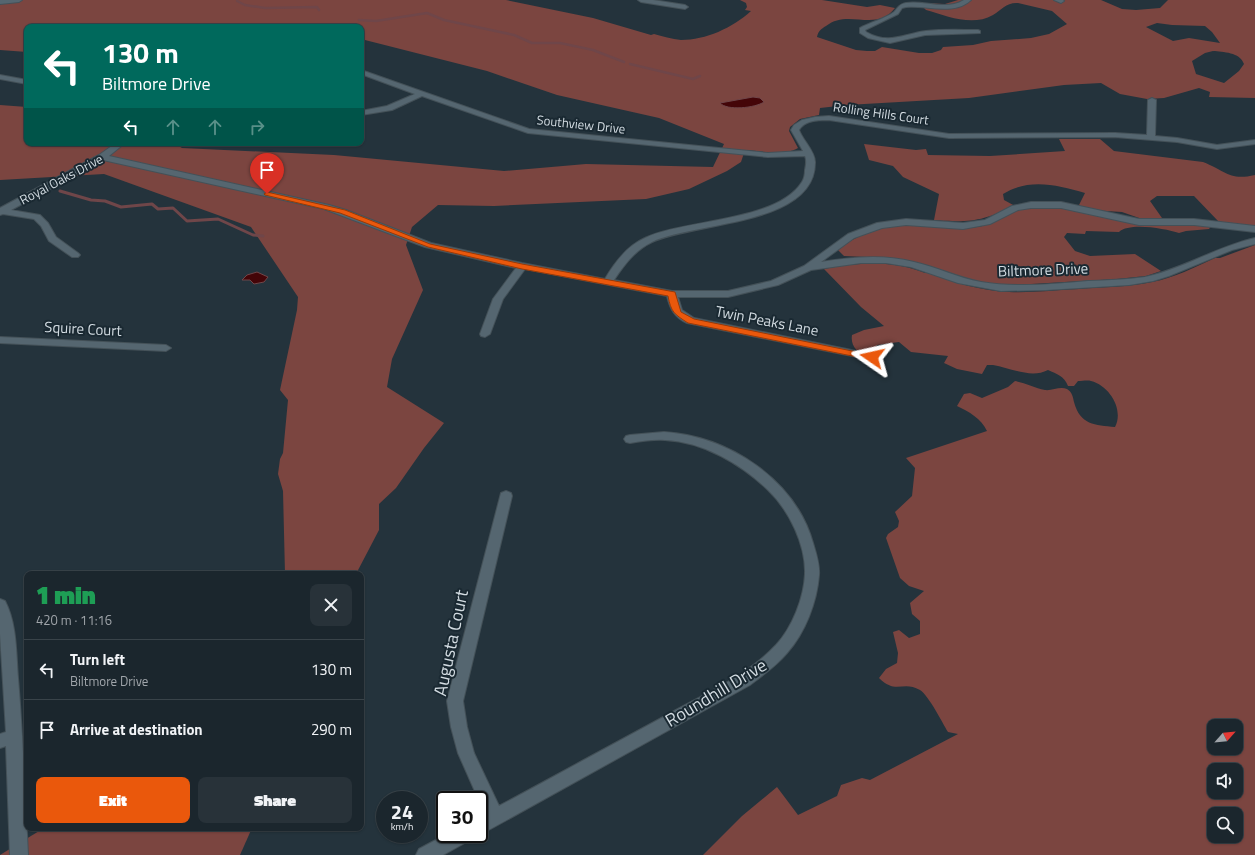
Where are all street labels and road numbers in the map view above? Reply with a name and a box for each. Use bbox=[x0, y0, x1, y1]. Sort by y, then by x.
street label: Rolling Hills Court bbox=[832, 96, 931, 130]
street label: Southview Drive bbox=[536, 109, 626, 139]
street label: Royal Oaks Drive bbox=[16, 149, 106, 209]
street label: Biltmore Drive bbox=[997, 256, 1089, 283]
street label: Twin Peaks Lane bbox=[714, 299, 821, 342]
street label: Squire Court bbox=[44, 315, 123, 342]
street label: Augusta Court bbox=[426, 587, 475, 699]
street label: Roundhill Drive bbox=[660, 652, 772, 734]

